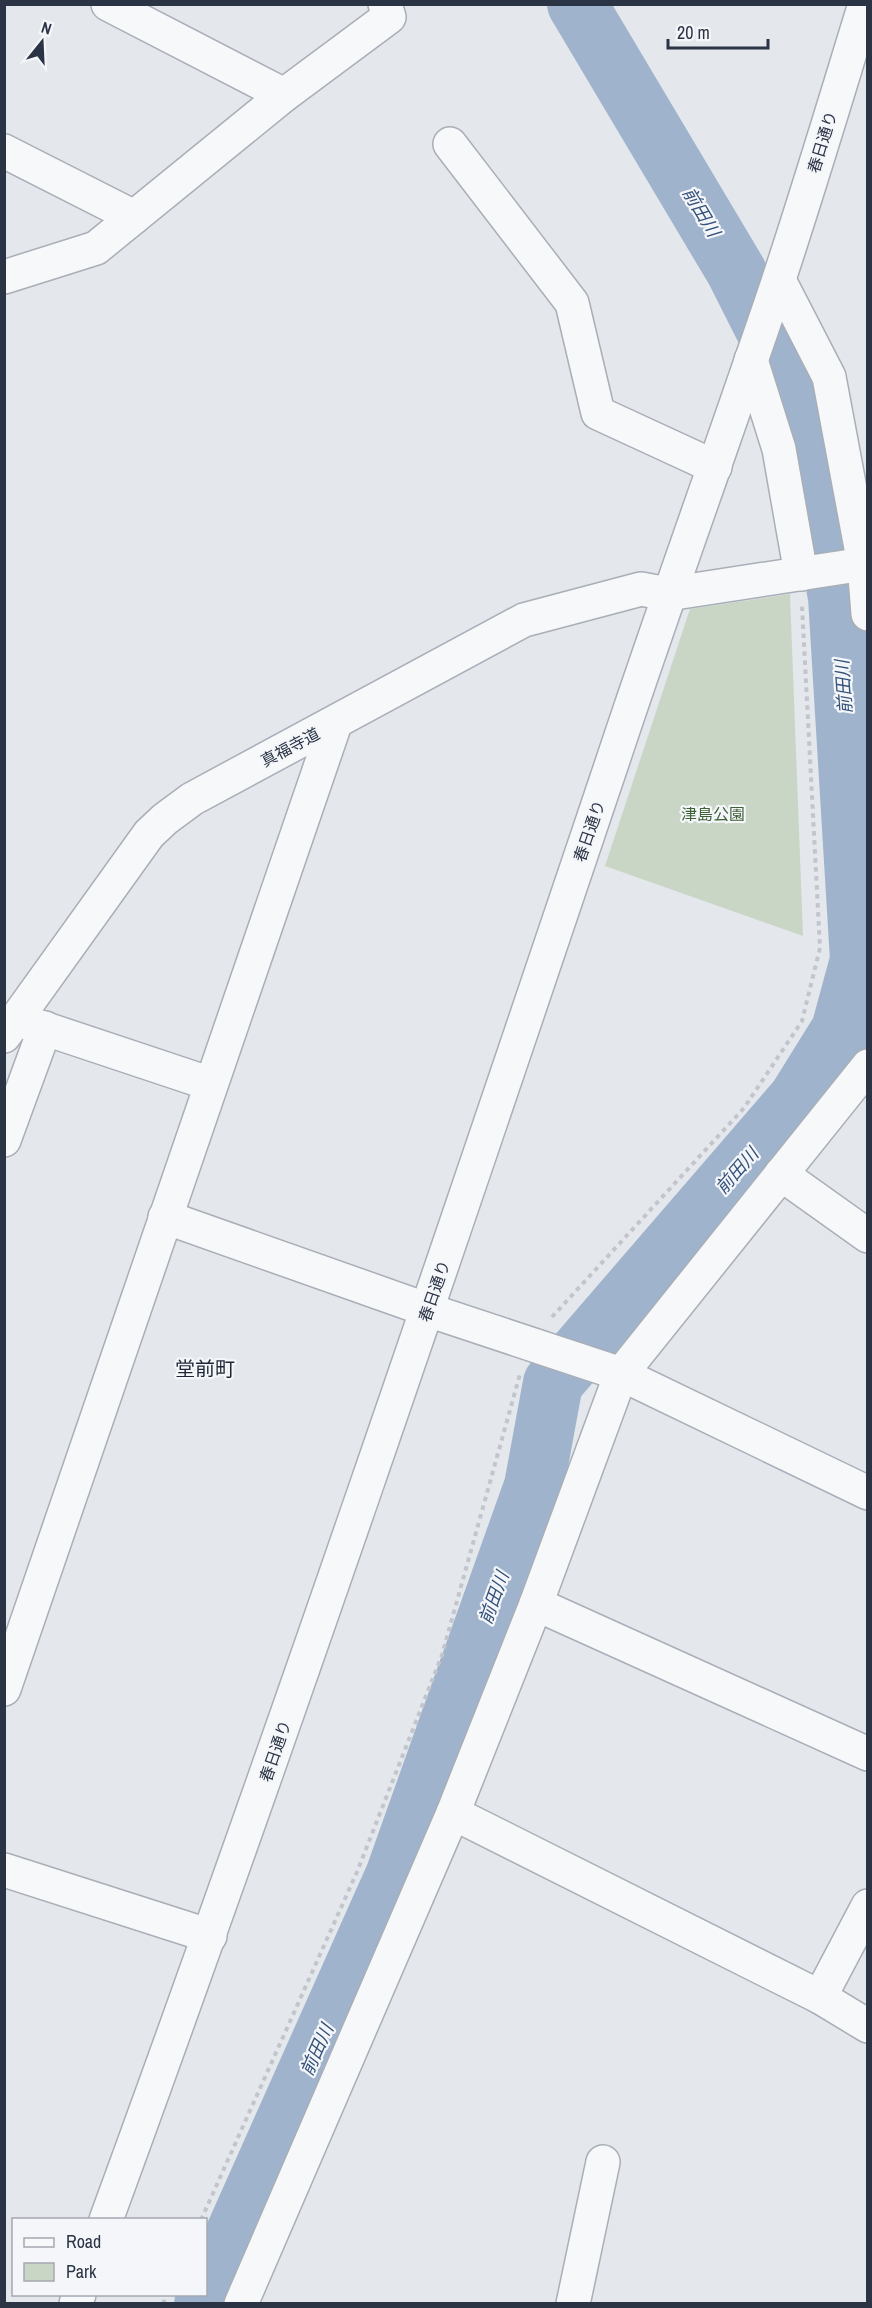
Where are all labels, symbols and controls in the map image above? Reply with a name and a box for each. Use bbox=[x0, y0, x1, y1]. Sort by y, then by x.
north arrow bbox=[12, 12, 72, 72]
scale bar bbox=[668, 12, 768, 50]
text: N bbox=[39, 16, 55, 40]
text: 20 m bbox=[677, 20, 710, 45]
street label: 春日通り bbox=[802, 108, 842, 176]
water label: 前田川 bbox=[677, 182, 727, 243]
water label: 前田川 bbox=[829, 657, 858, 715]
street label: 真福寺道 bbox=[257, 722, 323, 772]
street label: 春日通り bbox=[568, 797, 610, 865]
park label: 津島公園 bbox=[681, 803, 745, 825]
water label: 前田川 bbox=[709, 1141, 765, 1199]
street label: 春日通り bbox=[413, 1257, 455, 1325]
district label: 堂前町 bbox=[175, 1355, 235, 1382]
water label: 前田川 bbox=[473, 1566, 515, 1627]
street label: 春日通り bbox=[254, 1717, 296, 1785]
water label: 前田川 bbox=[294, 2018, 340, 2080]
legend bbox=[12, 2218, 207, 2296]
text: Road bbox=[66, 2229, 101, 2254]
text: Park bbox=[66, 2259, 97, 2284]

